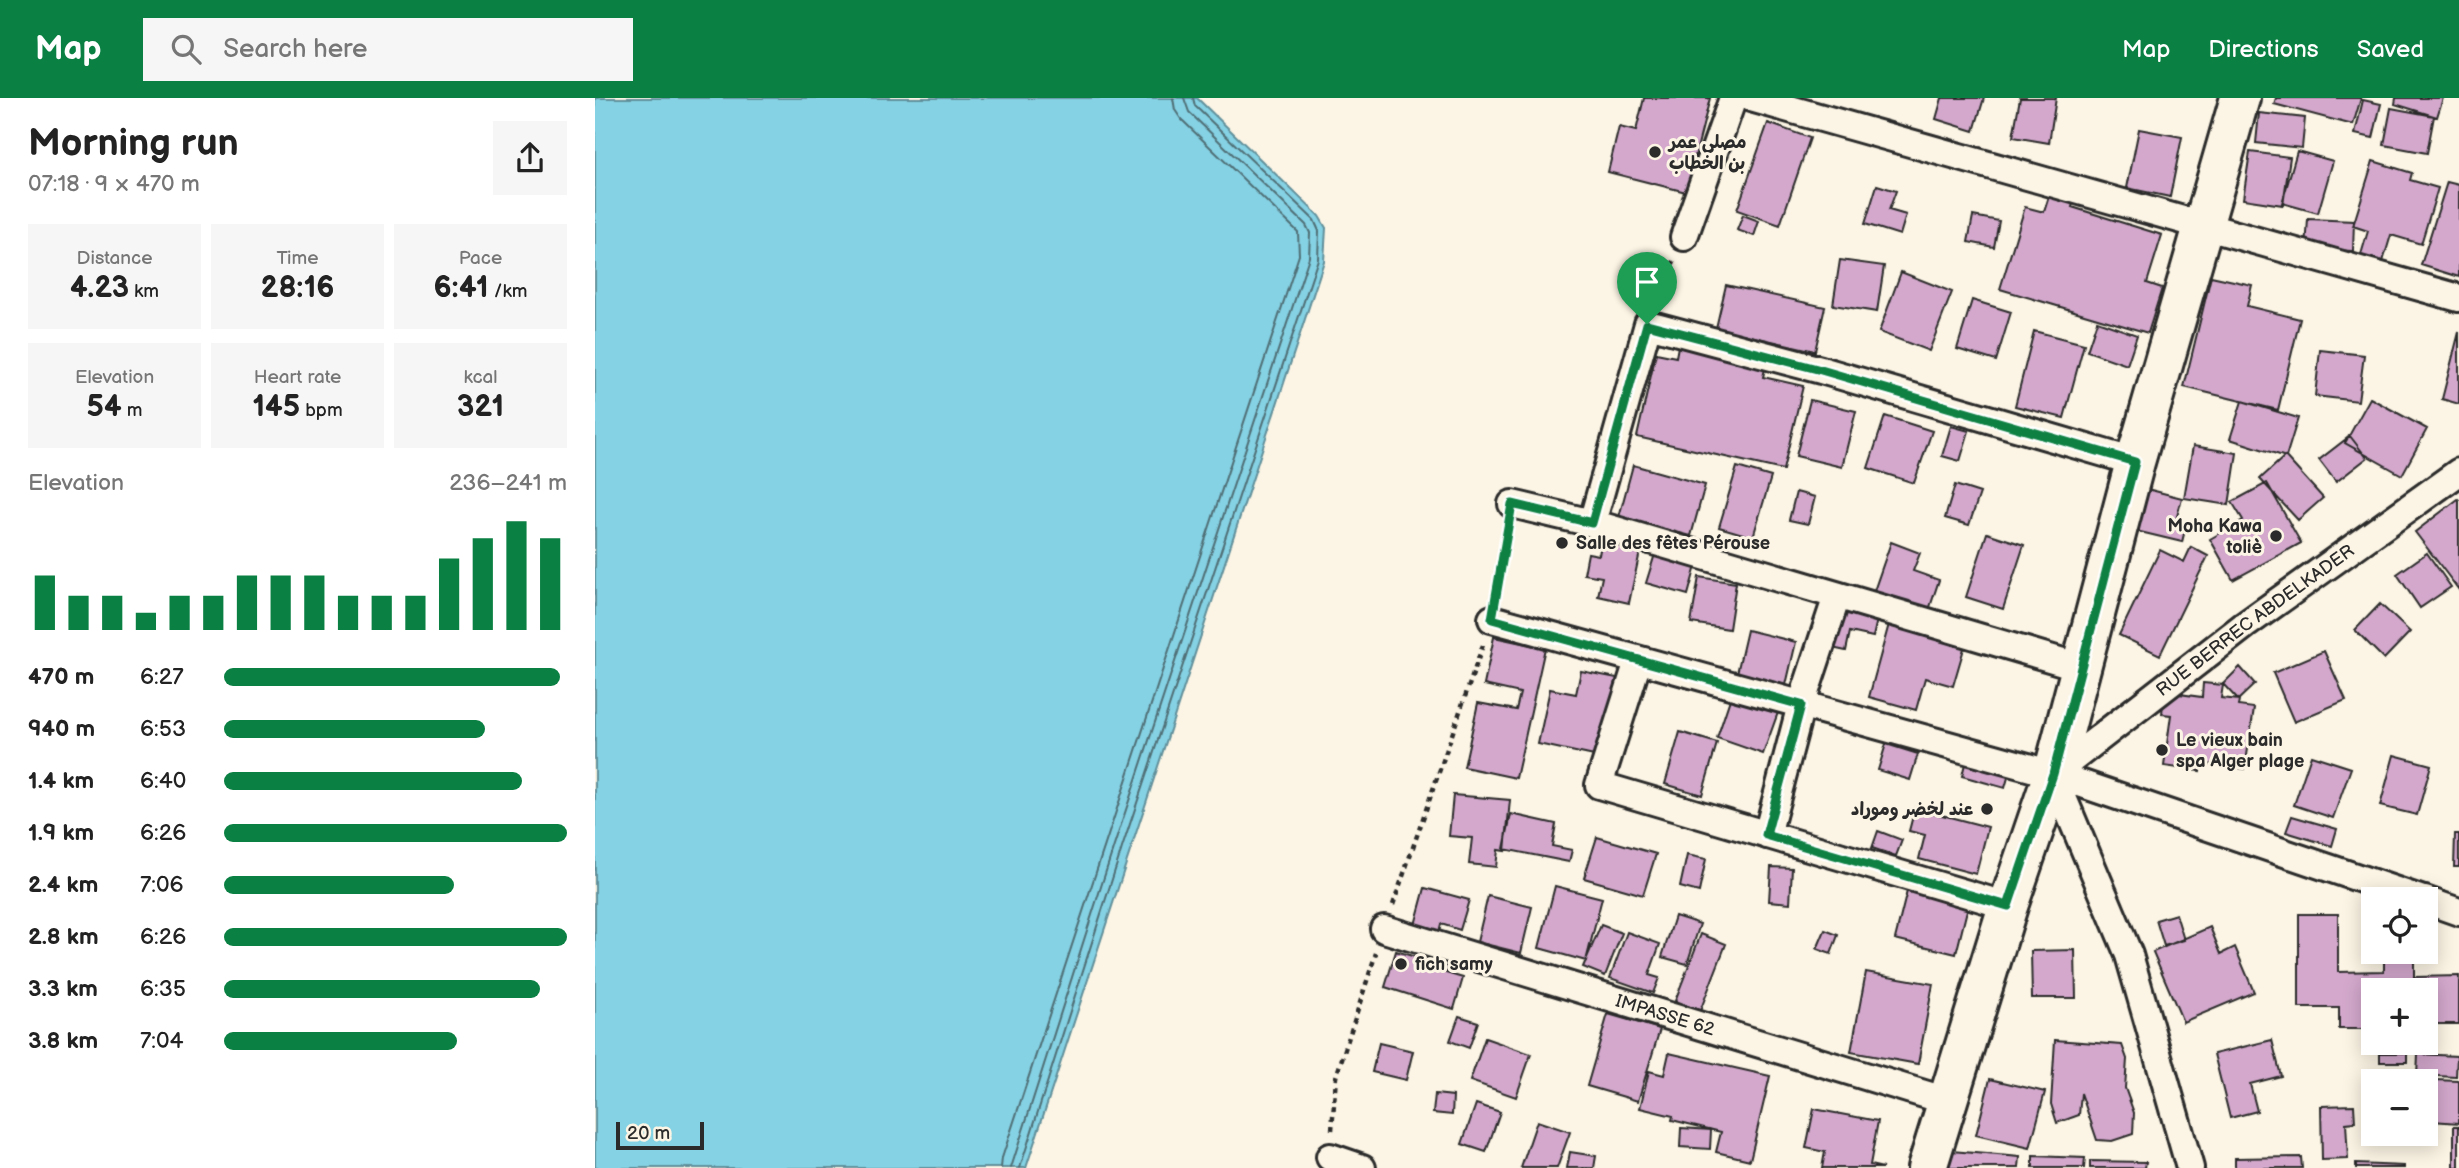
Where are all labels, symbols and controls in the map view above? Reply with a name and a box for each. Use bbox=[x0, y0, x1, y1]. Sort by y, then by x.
search box bbox=[143, 18, 633, 81]
text: Map bbox=[35, 29, 101, 69]
icon: search bbox=[167, 30, 205, 68]
text: Search here bbox=[223, 34, 367, 65]
text: Map bbox=[2122, 35, 2170, 64]
text: Directions bbox=[2208, 35, 2319, 64]
text: Saved bbox=[2357, 35, 2424, 64]
text: Morning run bbox=[28, 121, 239, 166]
button: share bbox=[493, 121, 567, 195]
place label: مصلى عمر بن الخطاب bbox=[1667, 132, 1747, 174]
marker: مصلى عمر بن الخطاب bbox=[1647, 144, 1663, 160]
text: 07:18 · 9 × 470 m bbox=[28, 170, 200, 198]
text: Distance bbox=[77, 247, 152, 270]
text: Time bbox=[276, 247, 319, 270]
text: Pace bbox=[459, 247, 502, 270]
pin bbox=[1617, 252, 1677, 324]
icon: arrive bbox=[1628, 263, 1666, 301]
text: 4.23 bbox=[70, 270, 129, 306]
text: 28:16 bbox=[260, 270, 335, 306]
text: 6:41 bbox=[434, 270, 489, 306]
text: km bbox=[129, 280, 159, 303]
text: /km bbox=[489, 280, 527, 303]
text: Elevation bbox=[75, 366, 154, 389]
text: Heart rate bbox=[254, 366, 341, 389]
text: kcal bbox=[463, 366, 498, 389]
text: 54 bbox=[87, 389, 122, 425]
text: 145 bbox=[252, 389, 300, 425]
text: 321 bbox=[457, 389, 504, 425]
text: m bbox=[122, 399, 142, 422]
text: bpm bbox=[300, 399, 343, 422]
text: Elevation bbox=[28, 469, 124, 497]
text: 236–241 m bbox=[449, 469, 567, 497]
place label: Moha Kawa toliè bbox=[2167, 516, 2262, 558]
marker: Moha Kawa toliè bbox=[2268, 528, 2284, 544]
place label: Salle des fêtes Pérouse bbox=[1576, 533, 1770, 554]
marker: Salle des fêtes Pérouse bbox=[1554, 535, 1570, 551]
street label: RUE BERREC ABDELKADER bbox=[2152, 540, 2359, 701]
text: 470 m bbox=[28, 663, 94, 691]
text: 6:27 bbox=[140, 663, 184, 691]
text: 940 m bbox=[28, 715, 95, 743]
text: 6:53 bbox=[140, 715, 186, 743]
place label: Le vieux bain spa Alger plage bbox=[2176, 730, 2304, 772]
marker: Le vieux bain spa Alger plage bbox=[2154, 742, 2170, 758]
text: 1.4 km bbox=[28, 767, 94, 795]
text: 6:40 bbox=[140, 767, 186, 795]
place label: عند لخضر وموراد bbox=[1851, 799, 1973, 821]
marker: عند لخضر وموراد bbox=[1979, 801, 1995, 817]
text: 1.9 km bbox=[28, 819, 94, 847]
text: 6:26 bbox=[140, 819, 186, 847]
text: 2.4 km bbox=[28, 871, 98, 899]
text: 7:06 bbox=[140, 871, 184, 899]
map controls bbox=[2361, 887, 2438, 1146]
button: locate bbox=[2361, 887, 2438, 964]
text: 2.8 km bbox=[28, 923, 99, 951]
text: 6:26 bbox=[140, 923, 186, 951]
place label: fich samy bbox=[1415, 954, 1493, 975]
marker: fich samy bbox=[1393, 956, 1409, 972]
text: 3.3 km bbox=[28, 975, 98, 1003]
text: 6:35 bbox=[140, 975, 186, 1003]
button: + bbox=[2361, 978, 2438, 1055]
street label: IMPASSE 62 bbox=[1613, 990, 1717, 1040]
text: 3.8 km bbox=[28, 1027, 98, 1055]
text: 7:04 bbox=[140, 1027, 184, 1055]
button: − bbox=[2361, 1069, 2438, 1146]
scale bar bbox=[616, 1119, 703, 1151]
text: 20 m bbox=[627, 1122, 670, 1145]

